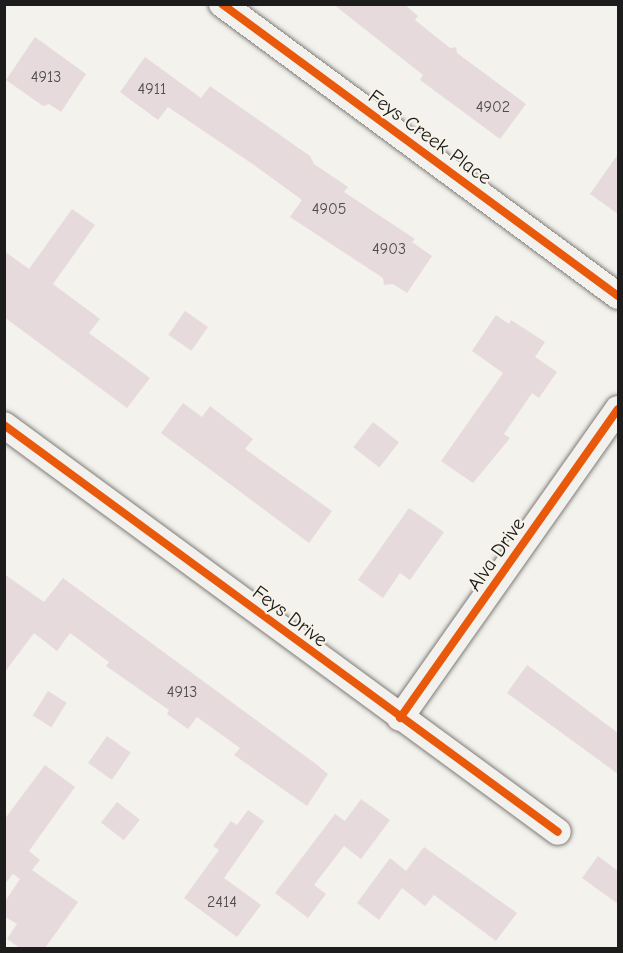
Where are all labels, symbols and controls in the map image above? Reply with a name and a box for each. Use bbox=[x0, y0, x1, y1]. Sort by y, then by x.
house number: 4913 bbox=[31, 67, 61, 87]
house number: 4911 bbox=[138, 79, 166, 99]
street label: Feys Creek Place bbox=[364, 84, 496, 190]
house number: 4902 bbox=[476, 97, 510, 117]
house number: 4905 bbox=[312, 199, 346, 219]
house number: 4903 bbox=[372, 239, 406, 259]
street label: Alva Drive bbox=[462, 513, 530, 595]
street label: Feys Drive bbox=[248, 580, 332, 652]
house number: 4913 bbox=[167, 682, 197, 702]
house number: 2414 bbox=[207, 892, 237, 912]

